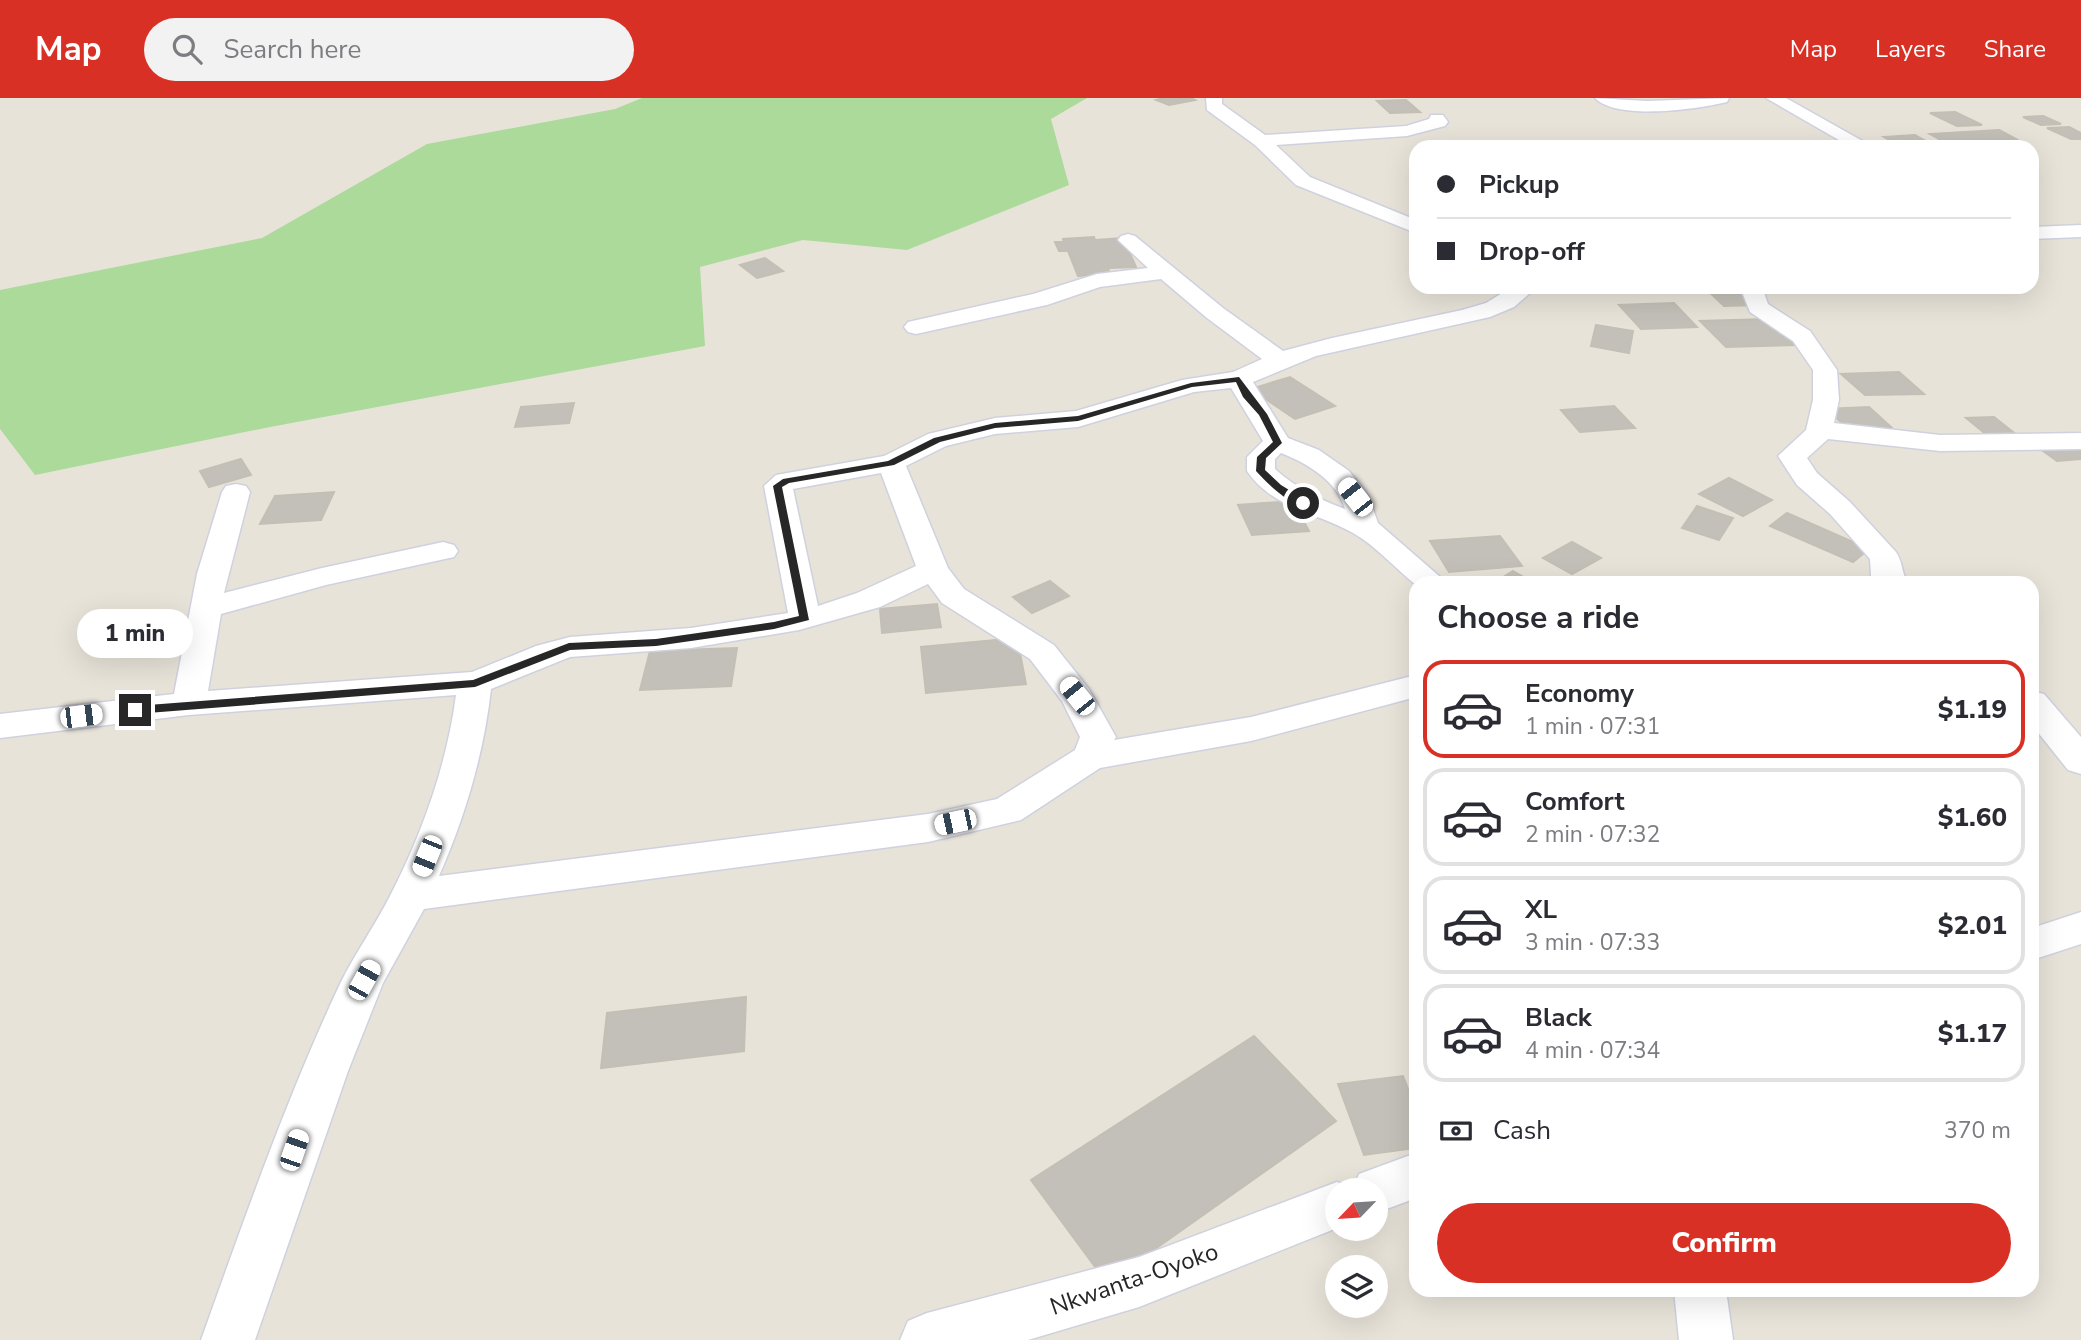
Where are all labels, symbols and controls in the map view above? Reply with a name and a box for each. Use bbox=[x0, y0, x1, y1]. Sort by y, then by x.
search box bbox=[144, 18, 634, 81]
text: Map bbox=[35, 27, 102, 72]
icon: search bbox=[168, 30, 206, 68]
text: Search here bbox=[224, 32, 361, 67]
text: Map bbox=[1790, 33, 1837, 65]
text: Layers bbox=[1875, 33, 1946, 65]
text: Share bbox=[1984, 33, 2046, 65]
text: Pickup bbox=[1479, 167, 1559, 202]
text: Drop-off bbox=[1479, 234, 1585, 269]
car bbox=[1334, 474, 1377, 520]
route start bbox=[1287, 487, 1319, 519]
text: Choose a ride bbox=[1437, 596, 1639, 639]
callout: 1 min bbox=[77, 608, 193, 658]
text: 1 min bbox=[105, 618, 165, 649]
car bbox=[1056, 673, 1099, 719]
text: Economy bbox=[1525, 676, 1634, 711]
icon: car bbox=[1441, 678, 1504, 741]
text: $1.19 bbox=[1938, 692, 2007, 727]
route end bbox=[119, 694, 151, 726]
car bbox=[59, 703, 104, 729]
text: 1 min · 07:31 bbox=[1525, 711, 1660, 742]
text: Comfort bbox=[1525, 784, 1625, 819]
icon: car bbox=[1441, 786, 1504, 849]
text: $1.60 bbox=[1938, 800, 2007, 835]
car bbox=[933, 807, 978, 837]
text: 2 min · 07:32 bbox=[1525, 819, 1660, 850]
car bbox=[410, 833, 445, 879]
text: XL bbox=[1525, 892, 1557, 927]
icon: car bbox=[1441, 894, 1504, 957]
text: $2.01 bbox=[1938, 908, 2007, 943]
text: 3 min · 07:33 bbox=[1525, 927, 1660, 958]
car bbox=[345, 957, 384, 1003]
text: Black bbox=[1525, 1000, 1592, 1035]
icon: car bbox=[1441, 1002, 1504, 1065]
text: $1.17 bbox=[1938, 1016, 2007, 1051]
text: 4 min · 07:34 bbox=[1525, 1035, 1660, 1066]
icon: cash bbox=[1437, 1112, 1475, 1150]
text: Cash bbox=[1493, 1113, 1551, 1148]
text: 370 m bbox=[1944, 1115, 2011, 1146]
car bbox=[278, 1127, 311, 1173]
north arrow bbox=[1325, 1178, 1388, 1241]
map controls bbox=[1325, 1178, 1388, 1318]
button: Confirm bbox=[1437, 1203, 2011, 1283]
street label: Nkwanta-Oyoko bbox=[1046, 1235, 1222, 1323]
button: layers bbox=[1325, 1255, 1388, 1318]

